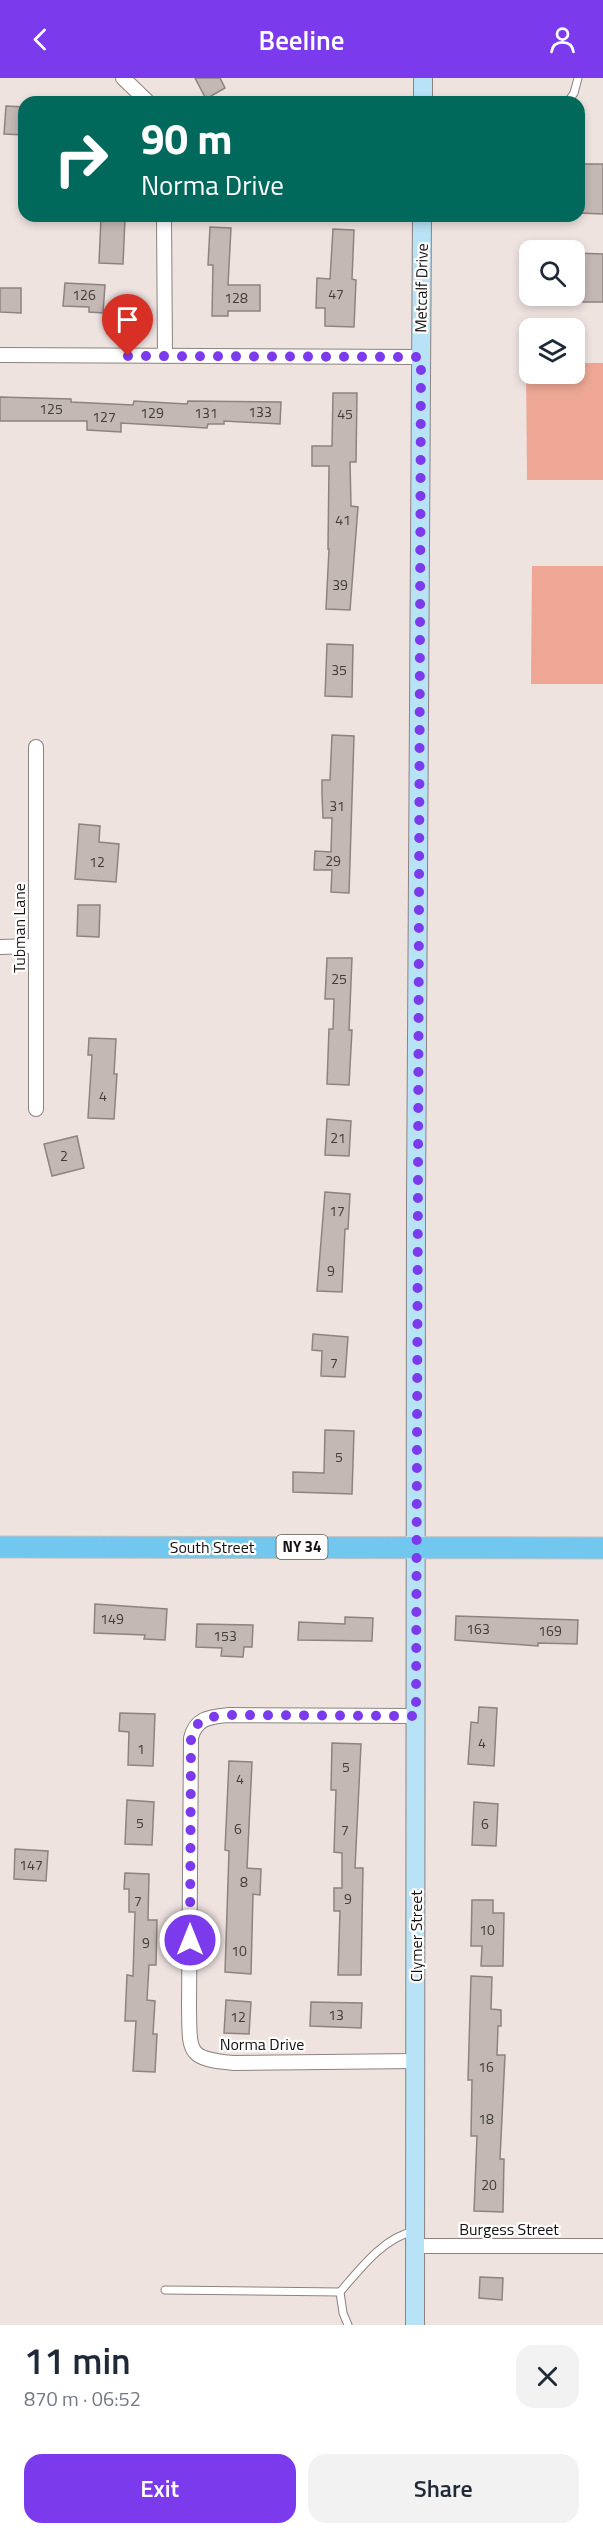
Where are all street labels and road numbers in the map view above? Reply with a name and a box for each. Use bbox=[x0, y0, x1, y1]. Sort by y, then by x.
street label: Metcalf Drive bbox=[408, 243, 434, 333]
street label: Tubman Lane bbox=[7, 883, 31, 973]
street label: South Street bbox=[170, 1535, 255, 1559]
road number: NY 34 bbox=[276, 1535, 328, 1559]
street label: Clymer Street bbox=[404, 1890, 428, 1982]
street label: Norma Drive bbox=[220, 2032, 304, 2056]
street label: Burgess Street bbox=[459, 2217, 559, 2241]

